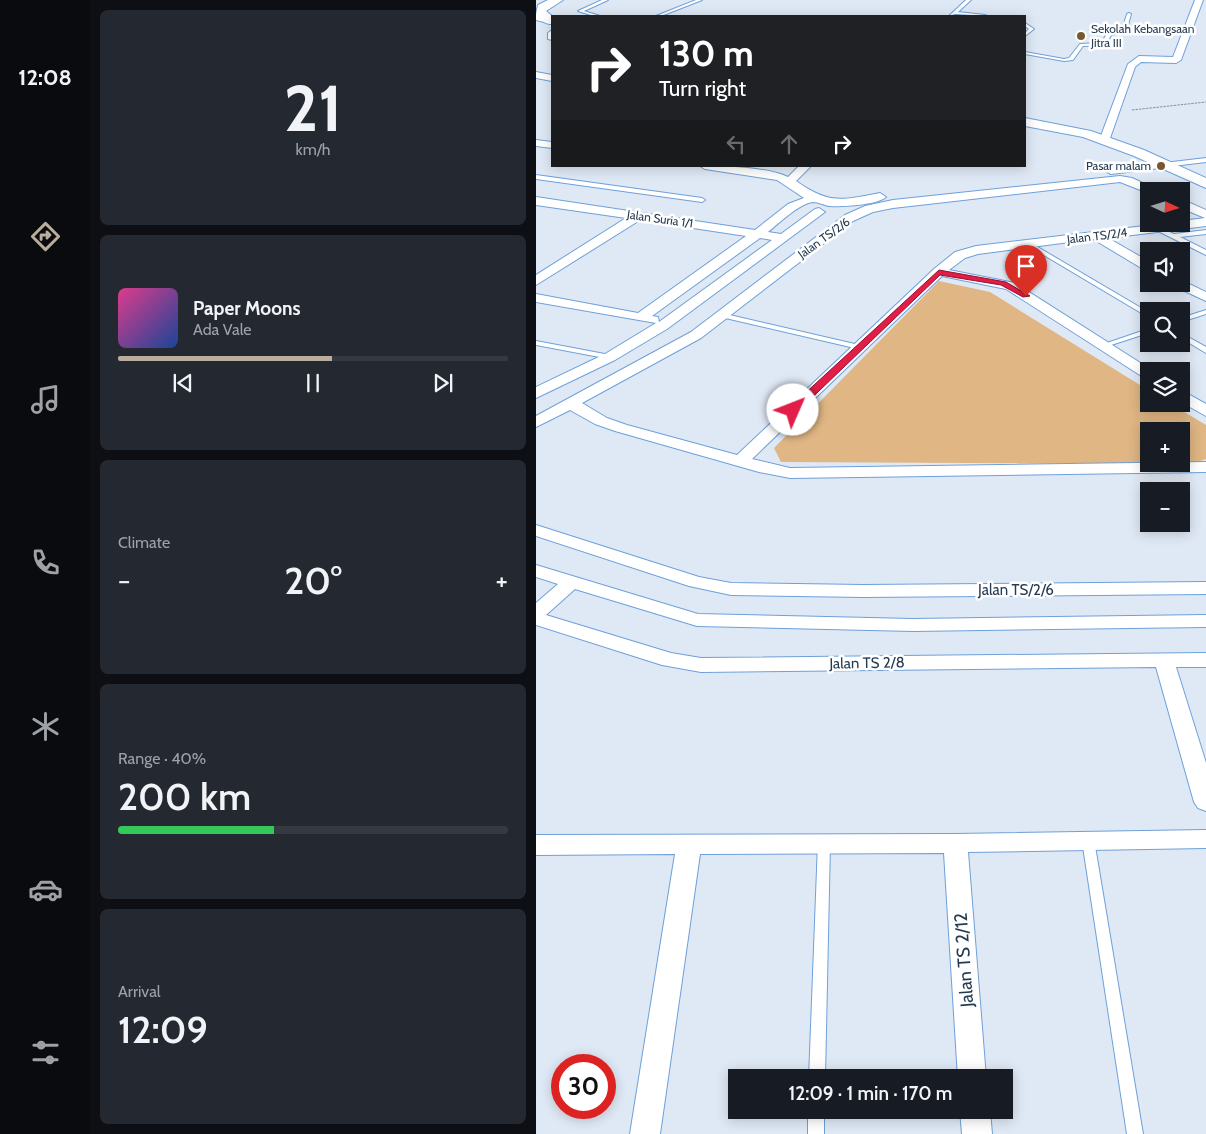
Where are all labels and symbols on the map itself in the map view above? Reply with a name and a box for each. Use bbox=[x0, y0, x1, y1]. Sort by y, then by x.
place label: Sekolah Kebangsaan Jitra III bbox=[1090, 21, 1195, 50]
marker: Sekolah Kebangsaan Jitra III bbox=[1075, 30, 1087, 42]
place label: Pasar malam bbox=[1086, 158, 1151, 173]
marker: Pasar malam bbox=[1155, 160, 1167, 172]
north arrow bbox=[1140, 182, 1190, 232]
street label: Jalan Suria 1/1 bbox=[625, 206, 694, 231]
street label: Jalan TS/2/6 bbox=[794, 214, 853, 262]
street label: Jalan TS/2/4 bbox=[1065, 224, 1128, 247]
pin bbox=[1005, 245, 1047, 296]
position arrow bbox=[766, 383, 818, 435]
street label: Jalan TS/2/6 bbox=[977, 581, 1054, 599]
street label: Jalan TS 2/8 bbox=[828, 653, 905, 673]
street label: Jalan TS 2/12 bbox=[950, 912, 978, 1009]
speed limit sign: 30 bbox=[551, 1054, 616, 1119]

